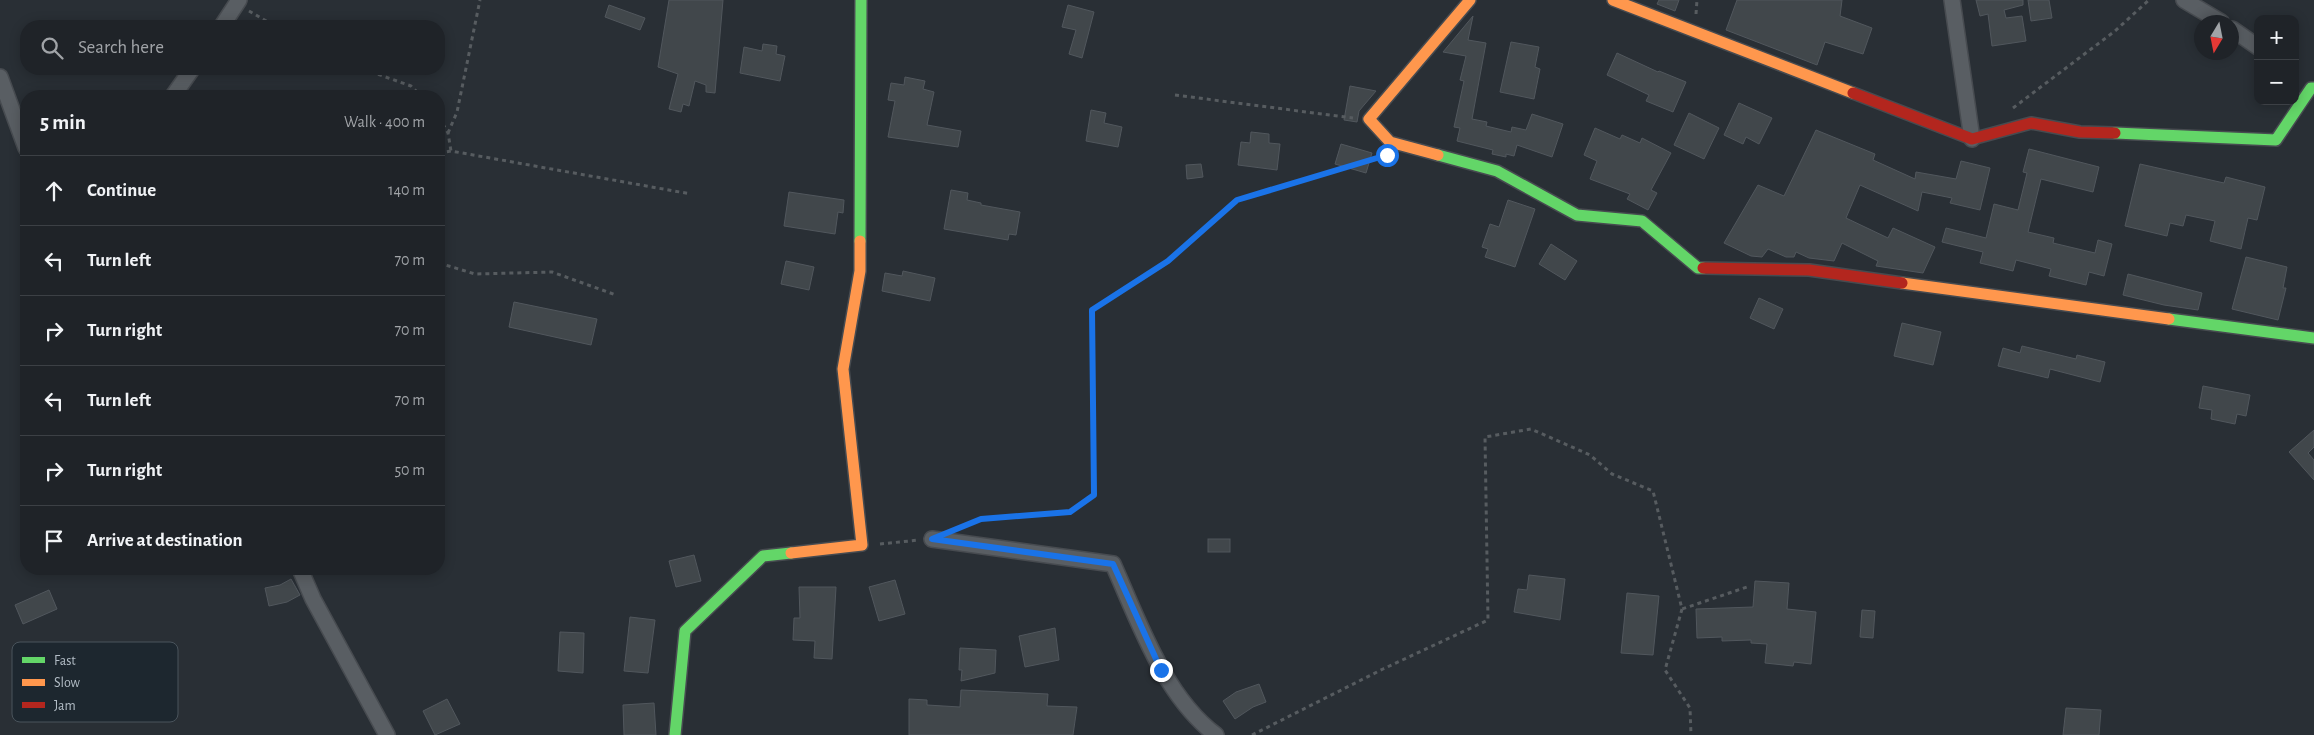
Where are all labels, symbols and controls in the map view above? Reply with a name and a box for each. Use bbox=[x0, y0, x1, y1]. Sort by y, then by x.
north arrow bbox=[2194, 15, 2239, 60]
map controls bbox=[2254, 15, 2299, 105]
button: + bbox=[2254, 15, 2299, 60]
search box bbox=[20, 20, 445, 75]
icon: search bbox=[38, 34, 66, 62]
text: Search here bbox=[78, 38, 164, 57]
button: − bbox=[2254, 60, 2299, 105]
text: 5 min bbox=[40, 112, 86, 133]
text: Walk · 400 m bbox=[344, 114, 425, 130]
route start bbox=[1376, 144, 1399, 167]
icon: ahead bbox=[40, 177, 68, 205]
text: Continue bbox=[87, 181, 156, 200]
text: 140 m bbox=[388, 182, 425, 198]
icon: left bbox=[40, 247, 68, 275]
text: Turn left bbox=[87, 251, 151, 270]
text: 70 m bbox=[394, 252, 425, 268]
icon: right bbox=[40, 317, 68, 345]
text: Turn right bbox=[87, 321, 162, 340]
text: 70 m bbox=[394, 322, 425, 338]
icon: left bbox=[40, 387, 68, 415]
text: Turn left bbox=[87, 391, 151, 410]
text: 70 m bbox=[394, 392, 425, 408]
icon: right bbox=[40, 457, 68, 485]
text: Turn right bbox=[87, 461, 162, 480]
text: 50 m bbox=[394, 462, 425, 478]
icon: arrive bbox=[40, 527, 68, 555]
text: Arrive at destination bbox=[87, 531, 243, 550]
legend bbox=[12, 642, 178, 722]
text: Fast bbox=[54, 654, 76, 668]
route end bbox=[1150, 659, 1173, 682]
text: Slow bbox=[54, 676, 81, 690]
text: Jam bbox=[54, 699, 76, 713]

